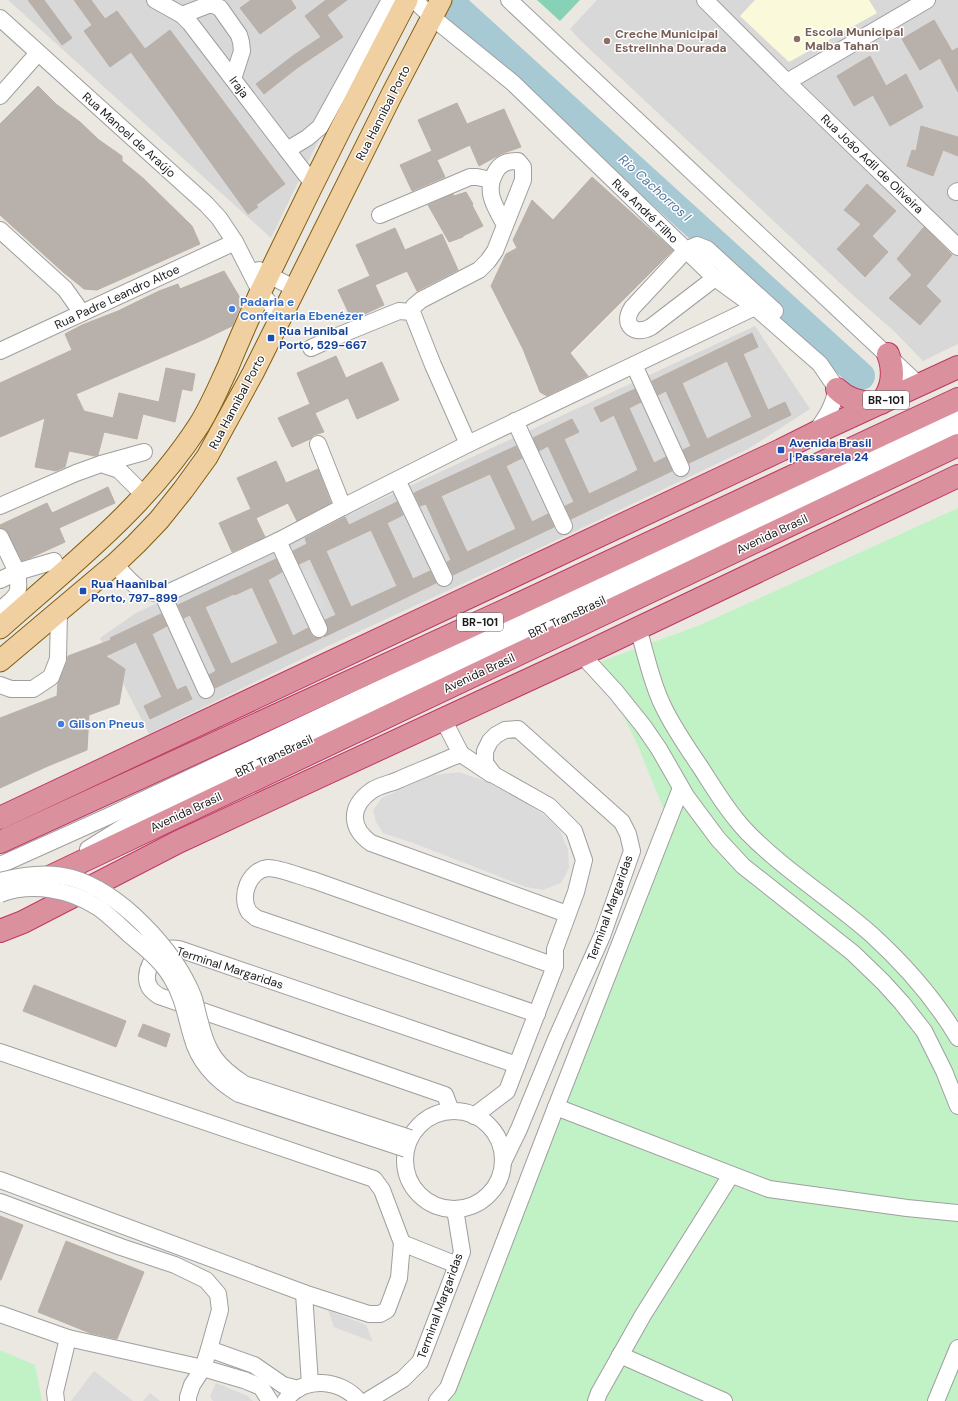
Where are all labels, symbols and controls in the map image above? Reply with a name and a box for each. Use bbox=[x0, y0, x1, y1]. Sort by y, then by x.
place label: Escola Municipal Malba Tahan bbox=[805, 24, 903, 54]
place label: Creche Municipal Estrelinha Dourada bbox=[615, 26, 727, 56]
marker: Escola Municipal Malba Tahan bbox=[792, 34, 802, 44]
marker: Creche Municipal Estrelinha Dourada bbox=[602, 36, 612, 46]
street label: Rua Hannibal Porto bbox=[352, 63, 414, 163]
street label: Iraja bbox=[226, 73, 252, 101]
street label: Rua Manoel de Araújo bbox=[79, 89, 179, 181]
street label: Rua João Adil de Oliveira bbox=[817, 111, 927, 217]
water label: Rio Cachorros I bbox=[615, 151, 696, 226]
street label: Rua André Filho bbox=[608, 175, 682, 247]
street label: Rua Padre Leandro Altoe bbox=[52, 261, 182, 333]
place label: Padaria e Confeitaria Ebenézer bbox=[240, 294, 363, 324]
marker: Padaria e Confeitaria Ebenézer bbox=[227, 304, 237, 314]
place label: Rua Hanibal Porto, 529-667 bbox=[279, 323, 367, 353]
marker: Rua Hanibal Porto, 529-667 bbox=[266, 333, 276, 343]
street label: Rua Hannibal Porto bbox=[205, 352, 269, 452]
road number: BR-101 bbox=[863, 391, 909, 409]
place label: Avenida Brasil | Passarela 24 bbox=[789, 435, 871, 465]
marker: Avenida Brasil | Passarela 24 bbox=[776, 445, 786, 455]
street label: Avenida Brasil bbox=[734, 510, 810, 558]
place label: Rua Haanibal Porto, 797-899 bbox=[91, 576, 178, 606]
marker: Rua Haanibal Porto, 797-899 bbox=[78, 586, 88, 596]
street label: BRT TransBrasil bbox=[526, 592, 608, 642]
road number: BR-101 bbox=[457, 613, 503, 631]
street label: Avenida Brasil bbox=[441, 649, 517, 697]
place label: Gilson Pneus bbox=[69, 716, 145, 732]
marker: Gilson Pneus bbox=[56, 719, 66, 729]
street label: BRT TransBrasil bbox=[233, 731, 315, 781]
street label: Avenida Brasil bbox=[148, 788, 224, 836]
street label: Terminal Margaridas bbox=[583, 853, 637, 963]
street label: Terminal Margaridas bbox=[175, 943, 285, 993]
street label: Terminal Margaridas bbox=[413, 1251, 467, 1361]

